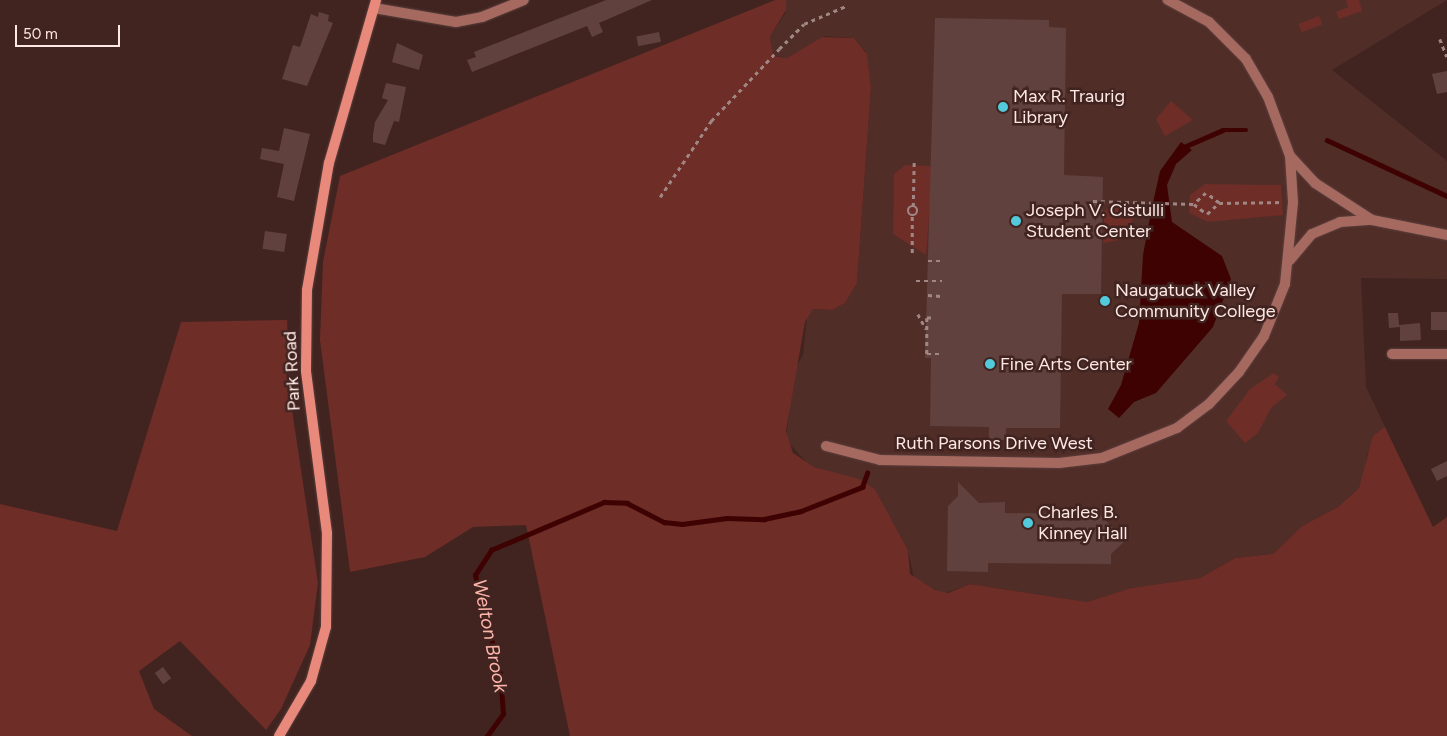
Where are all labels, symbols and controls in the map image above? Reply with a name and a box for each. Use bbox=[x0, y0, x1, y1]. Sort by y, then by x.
scale bar bbox=[18, 15, 122, 47]
text: 50 m bbox=[23, 25, 58, 43]
place label: Max R. Traurig Library bbox=[1013, 86, 1125, 128]
marker: Max R. Traurig Library bbox=[997, 101, 1009, 113]
place label: Joseph V. Cistulli Student Center bbox=[1026, 200, 1164, 242]
marker: Joseph V. Cistulli Student Center bbox=[1010, 215, 1022, 227]
place label: Naugatuck Valley Community College bbox=[1115, 280, 1276, 322]
marker: Naugatuck Valley Community College bbox=[1099, 295, 1111, 307]
street label: Park Road bbox=[279, 330, 305, 412]
place label: Fine Arts Center bbox=[1000, 353, 1132, 375]
marker: Fine Arts Center bbox=[984, 358, 996, 370]
street label: Ruth Parsons Drive West bbox=[895, 432, 1093, 454]
place label: Charles B. Kinney Hall bbox=[1038, 502, 1127, 544]
marker: Charles B. Kinney Hall bbox=[1022, 517, 1034, 529]
water label: Welton Brook bbox=[468, 577, 512, 695]

